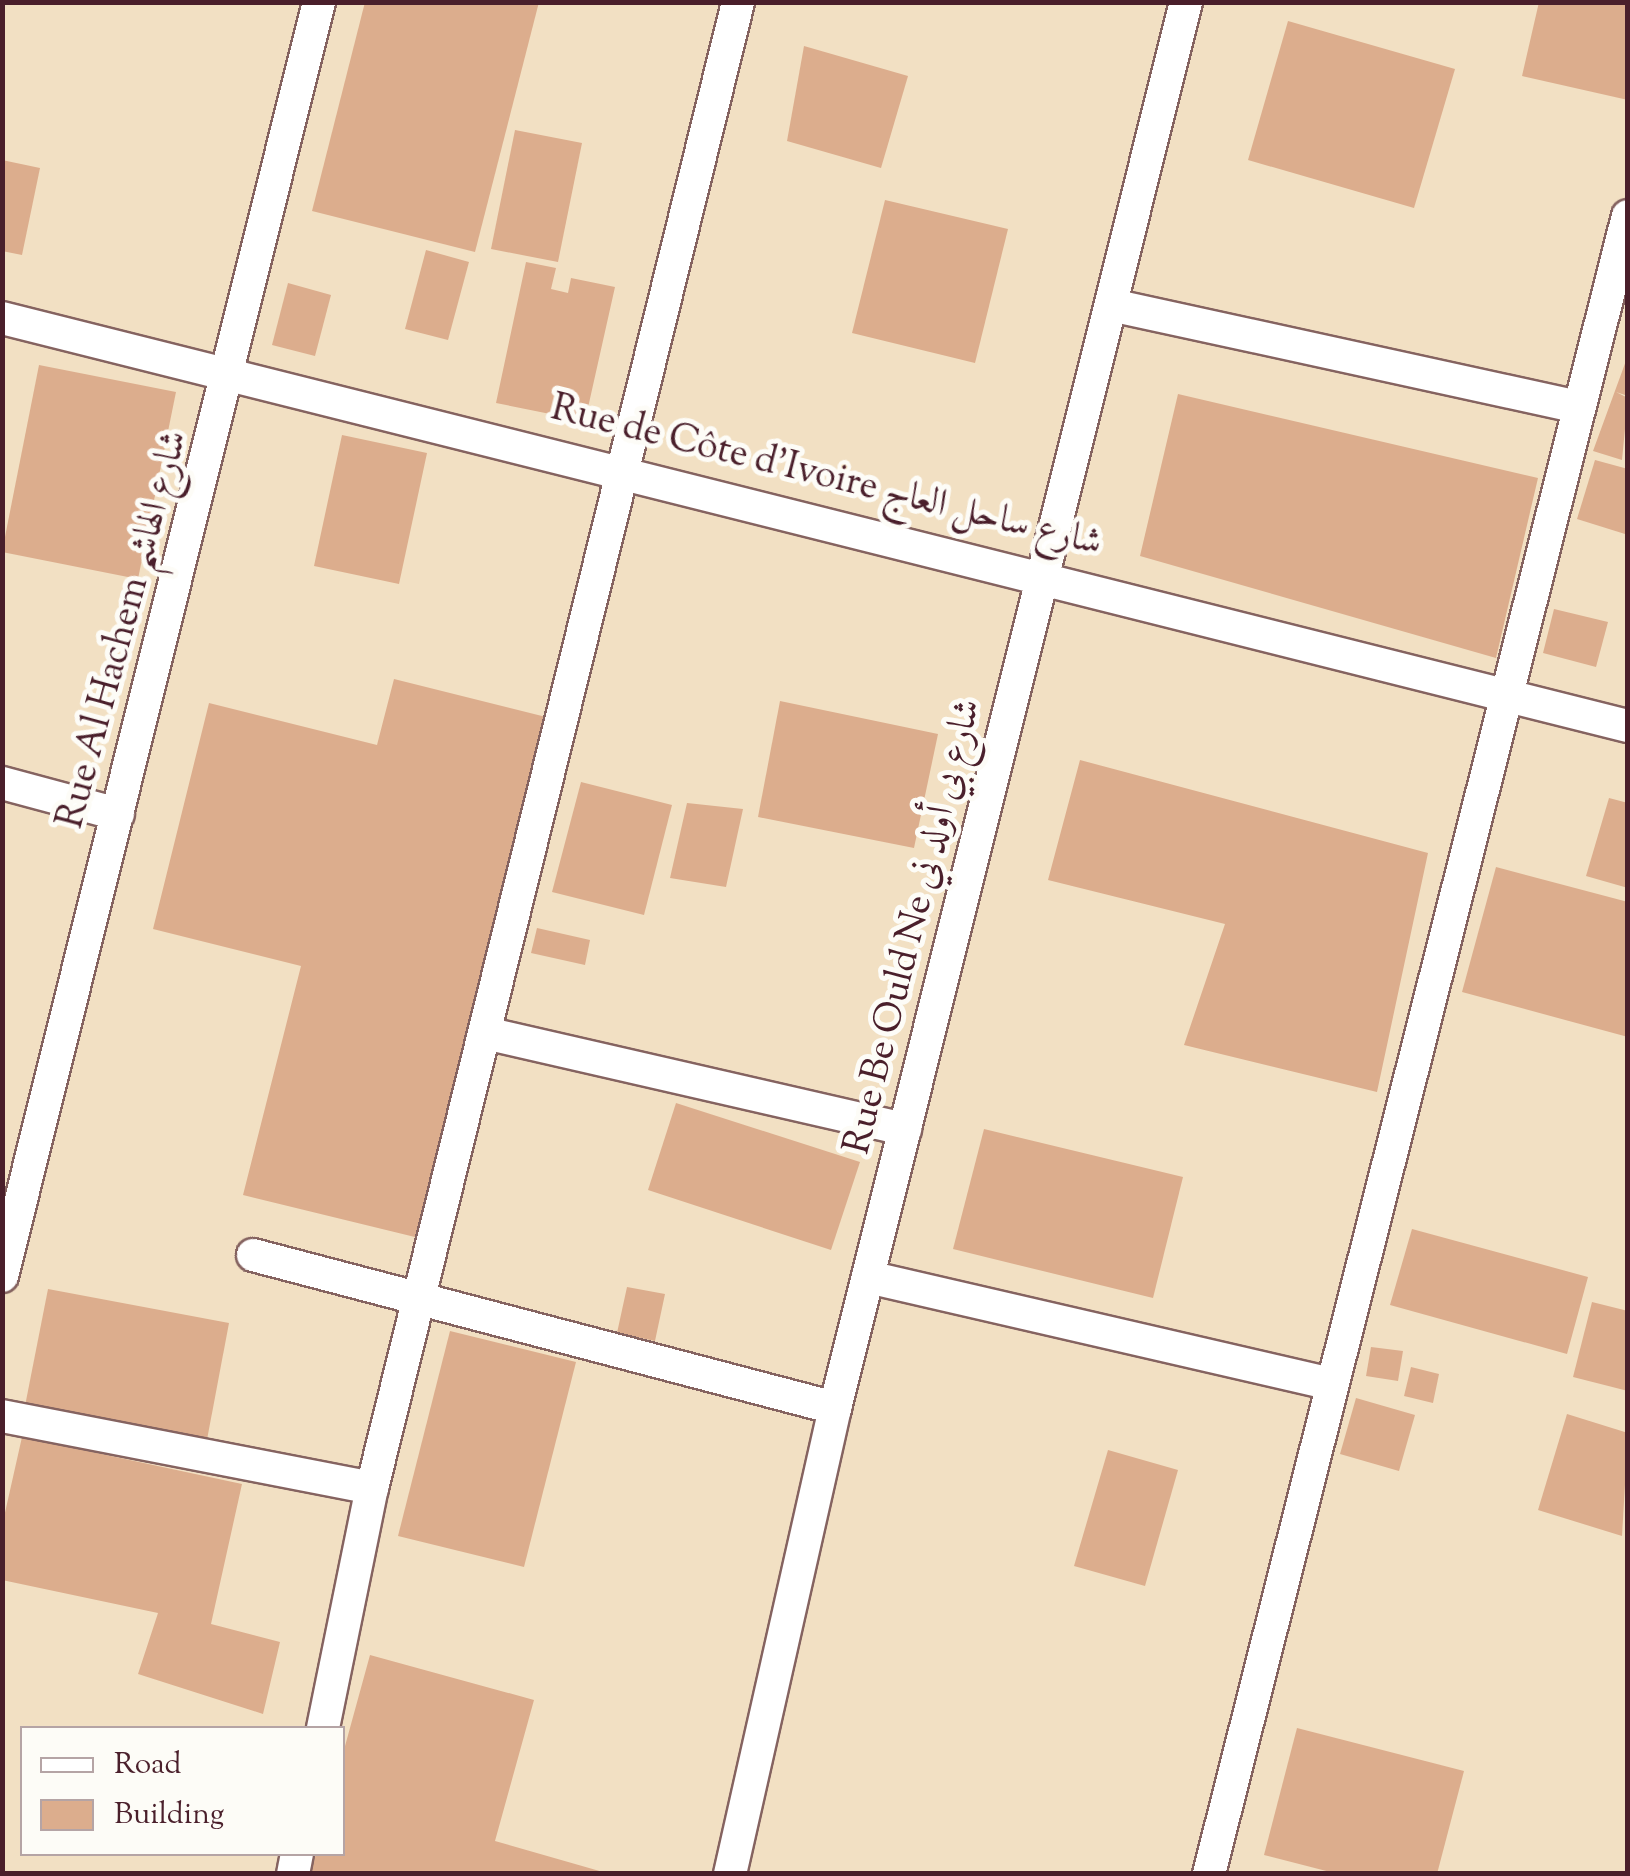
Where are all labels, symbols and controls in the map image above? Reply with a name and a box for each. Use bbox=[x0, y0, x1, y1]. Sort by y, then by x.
street label: Rue de Côte d'Ivoire شارع ساحل العاج bbox=[546, 387, 1106, 569]
street label: Rue Al Hachem شارع الهاشم bbox=[50, 426, 200, 834]
street label: Rue Be Ould Ne شارع بي أولد ني bbox=[836, 695, 994, 1159]
legend bbox=[20, 1726, 345, 1856]
text: Road bbox=[114, 1744, 181, 1787]
text: Building bbox=[114, 1794, 224, 1837]

